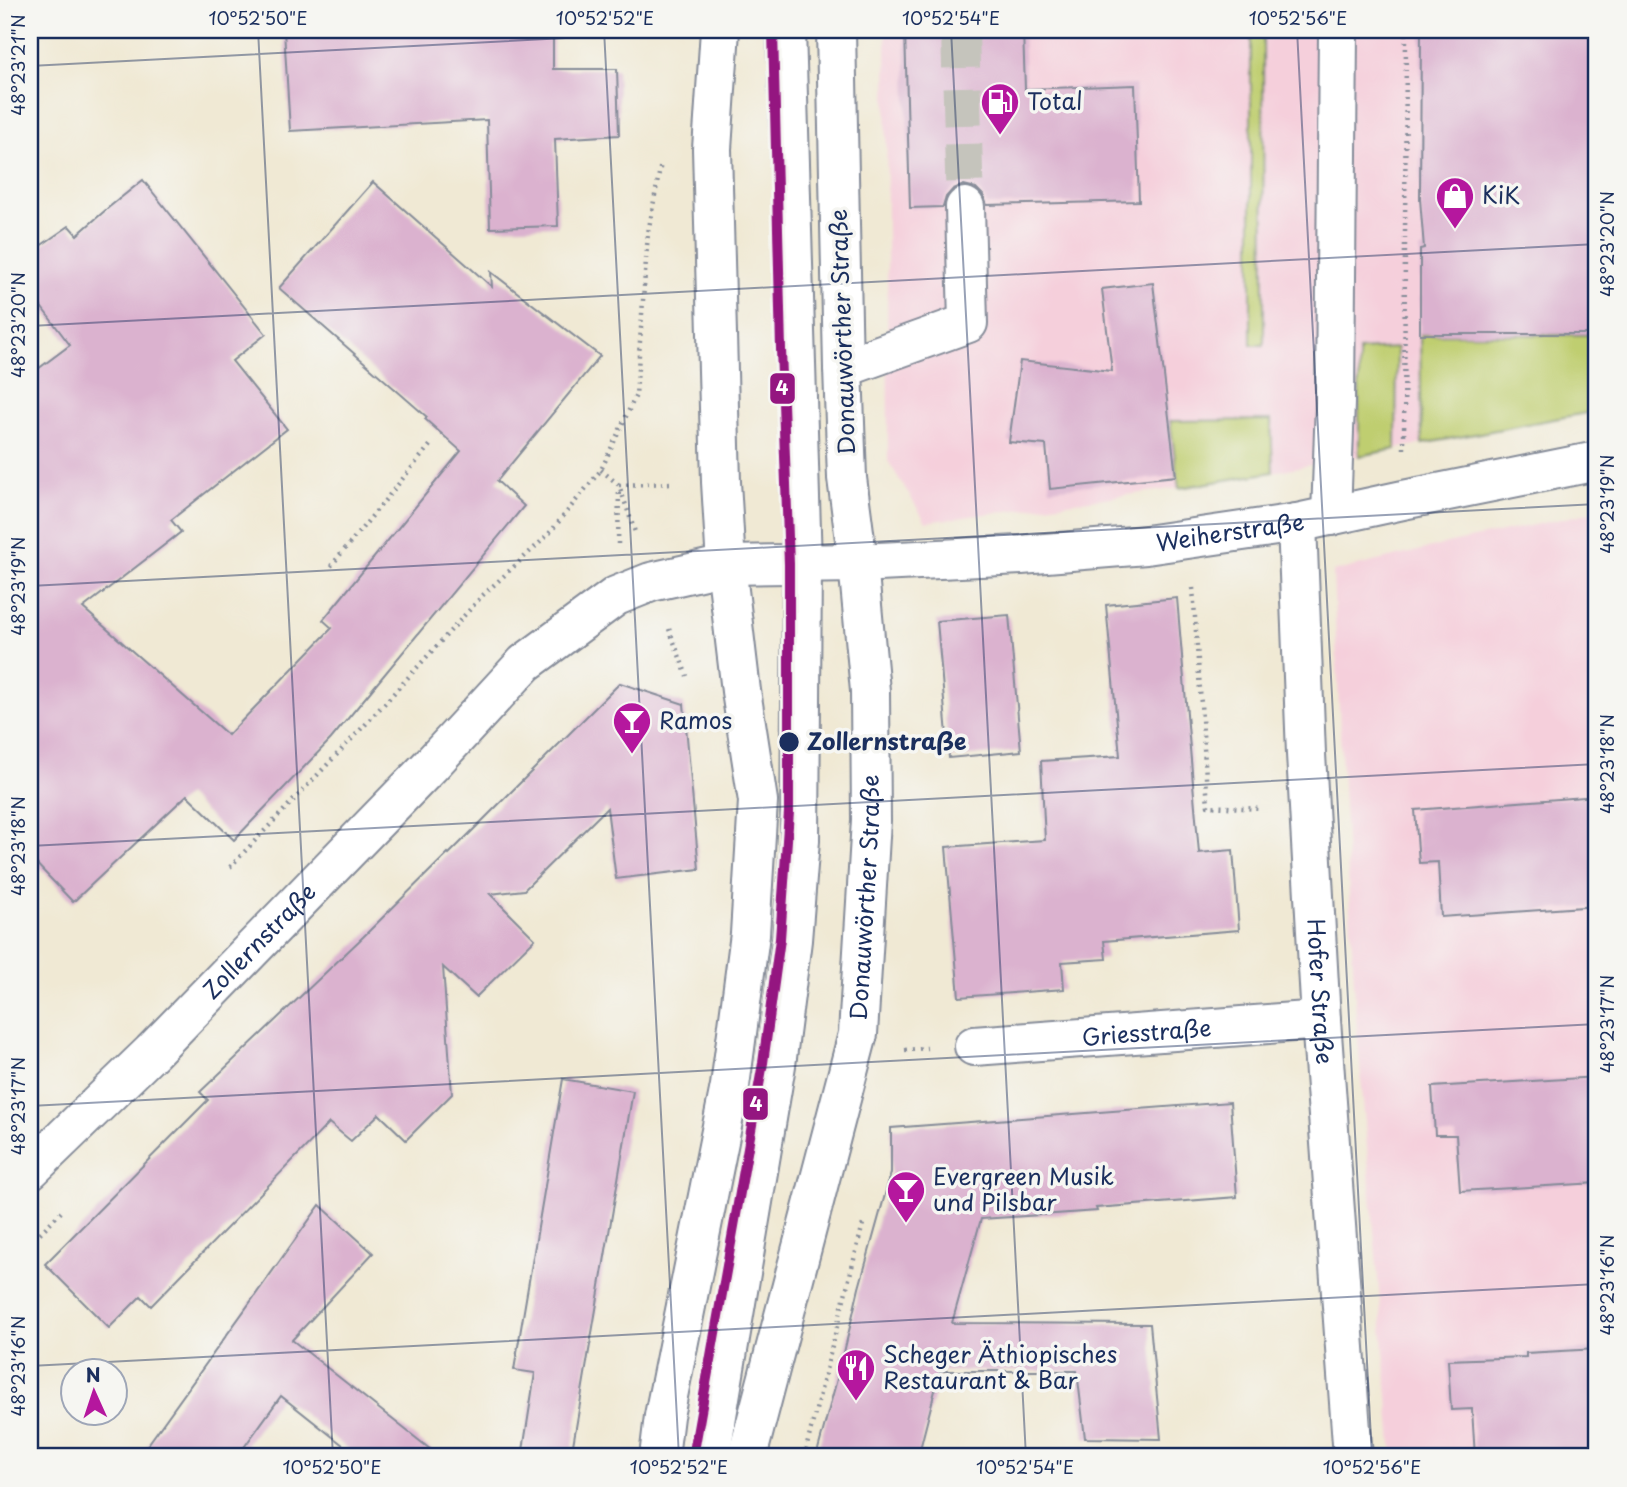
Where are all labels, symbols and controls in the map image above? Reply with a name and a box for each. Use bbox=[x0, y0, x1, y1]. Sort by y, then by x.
text: 10°52'50"E bbox=[208, 4, 308, 31]
text: 10°52'52"E bbox=[556, 4, 654, 31]
text: 10°52'54"E bbox=[902, 4, 1000, 31]
text: 10°52'56"E bbox=[1249, 4, 1347, 31]
text: 48°23'21"N bbox=[4, 14, 31, 116]
fuel station icon: Total bbox=[979, 81, 1021, 136]
place label: Total bbox=[1027, 83, 1083, 118]
shop icon: KiK bbox=[1434, 175, 1476, 230]
place label: KiK bbox=[1482, 177, 1520, 212]
text: 48°23'20"N bbox=[1593, 191, 1620, 297]
street label: Donauwörther Straße bbox=[820, 209, 863, 456]
text: 48°23'20"N bbox=[4, 272, 31, 378]
line badge: 4 bbox=[769, 372, 796, 405]
text: 4 bbox=[776, 373, 789, 401]
text: 48°23'19"N bbox=[1593, 454, 1620, 554]
street label: Weiherstraße bbox=[1154, 503, 1307, 559]
text: 48°23'19"N bbox=[4, 536, 31, 636]
bar icon: Ramos bbox=[611, 700, 653, 755]
place label: Ramos bbox=[659, 702, 732, 737]
text: 48°23'18"N bbox=[1593, 714, 1620, 814]
place label: Zollernstraße bbox=[807, 723, 967, 758]
marker: Zollernstraße bbox=[777, 730, 801, 754]
street label: Donauwörther Straße bbox=[840, 775, 887, 1021]
text: 48°23'18"N bbox=[4, 796, 31, 896]
street label: Zollernstraße bbox=[194, 874, 323, 1006]
street label: Hofer Straße bbox=[1299, 917, 1343, 1065]
text: 48°23'17"N bbox=[1593, 975, 1620, 1073]
street label: Griesstraße bbox=[1080, 1009, 1212, 1054]
text: 48°23'17"N bbox=[4, 1057, 31, 1155]
line badge: 4 bbox=[742, 1087, 769, 1121]
text: 4 bbox=[750, 1089, 763, 1117]
place label: Evergreen Musik und Pilsbar bbox=[933, 1158, 1114, 1219]
bar icon: Evergreen Musik und Pilsbar bbox=[885, 1169, 927, 1224]
text: 48°23'16"N bbox=[1593, 1234, 1620, 1336]
text: 48°23'16"N bbox=[4, 1315, 31, 1417]
place label: Scheger Äthiopisches Restaurant & Bar bbox=[883, 1336, 1117, 1397]
restaurant icon: Scheger Äthiopisches Restaurant & Bar bbox=[835, 1347, 877, 1402]
north arrow bbox=[60, 1358, 130, 1428]
text: N bbox=[85, 1360, 101, 1388]
text: 10°52'50"E bbox=[282, 1453, 382, 1480]
text: 10°52'52"E bbox=[630, 1453, 728, 1480]
text: 10°52'54"E bbox=[976, 1453, 1074, 1480]
text: 10°52'56"E bbox=[1323, 1453, 1421, 1480]

